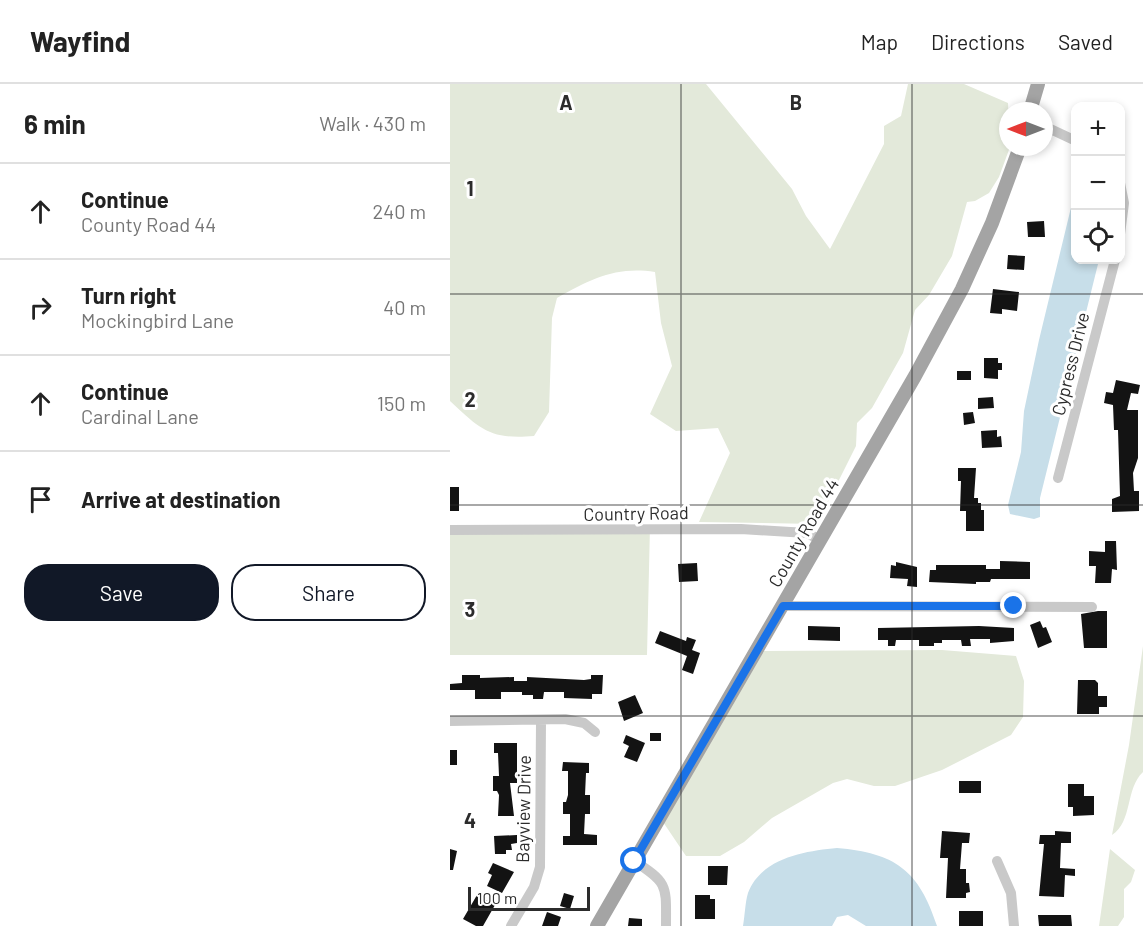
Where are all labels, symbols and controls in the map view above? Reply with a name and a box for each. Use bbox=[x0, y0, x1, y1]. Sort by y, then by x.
text: Wayfind bbox=[30, 24, 130, 58]
text: Map bbox=[861, 29, 898, 54]
text: Directions bbox=[931, 29, 1025, 54]
text: Saved bbox=[1058, 29, 1113, 54]
text: A bbox=[559, 90, 573, 114]
text: B bbox=[790, 90, 802, 114]
north arrow bbox=[999, 102, 1053, 156]
map controls bbox=[1071, 102, 1125, 264]
button: + bbox=[1071, 102, 1125, 156]
text: 6 min bbox=[24, 108, 86, 139]
text: Walk · 430 m bbox=[319, 111, 426, 135]
button: − bbox=[1071, 156, 1125, 210]
text: 1 bbox=[466, 176, 474, 200]
text: Continue bbox=[81, 186, 169, 212]
icon: ahead bbox=[24, 195, 57, 228]
text: 240 m bbox=[372, 199, 426, 223]
button: locate bbox=[1071, 210, 1125, 264]
text: County Road 44 bbox=[81, 212, 216, 236]
text: Turn right bbox=[81, 282, 176, 308]
icon: right bbox=[24, 291, 57, 324]
text: 40 m bbox=[383, 295, 426, 319]
text: Mockingbird Lane bbox=[81, 308, 234, 332]
street label: Cypress Drive bbox=[1047, 310, 1094, 418]
text: Continue bbox=[81, 378, 169, 404]
icon: ahead bbox=[24, 387, 57, 420]
text: 2 bbox=[464, 387, 476, 411]
text: 150 m bbox=[377, 391, 426, 415]
text: Cardinal Lane bbox=[81, 404, 199, 428]
street label: County Road 44 bbox=[763, 474, 843, 591]
icon: arrive bbox=[24, 483, 57, 516]
text: Arrive at destination bbox=[81, 486, 280, 512]
street label: Country Road bbox=[583, 501, 689, 525]
button: Save bbox=[24, 564, 219, 621]
button: Share bbox=[231, 564, 426, 621]
route end bbox=[1000, 592, 1026, 618]
text: 3 bbox=[465, 597, 475, 621]
street label: Bayview Drive bbox=[511, 755, 535, 863]
text: 4 bbox=[464, 808, 476, 832]
route start bbox=[620, 847, 646, 873]
scale bar bbox=[468, 884, 590, 912]
text: 100 m bbox=[477, 888, 517, 907]

